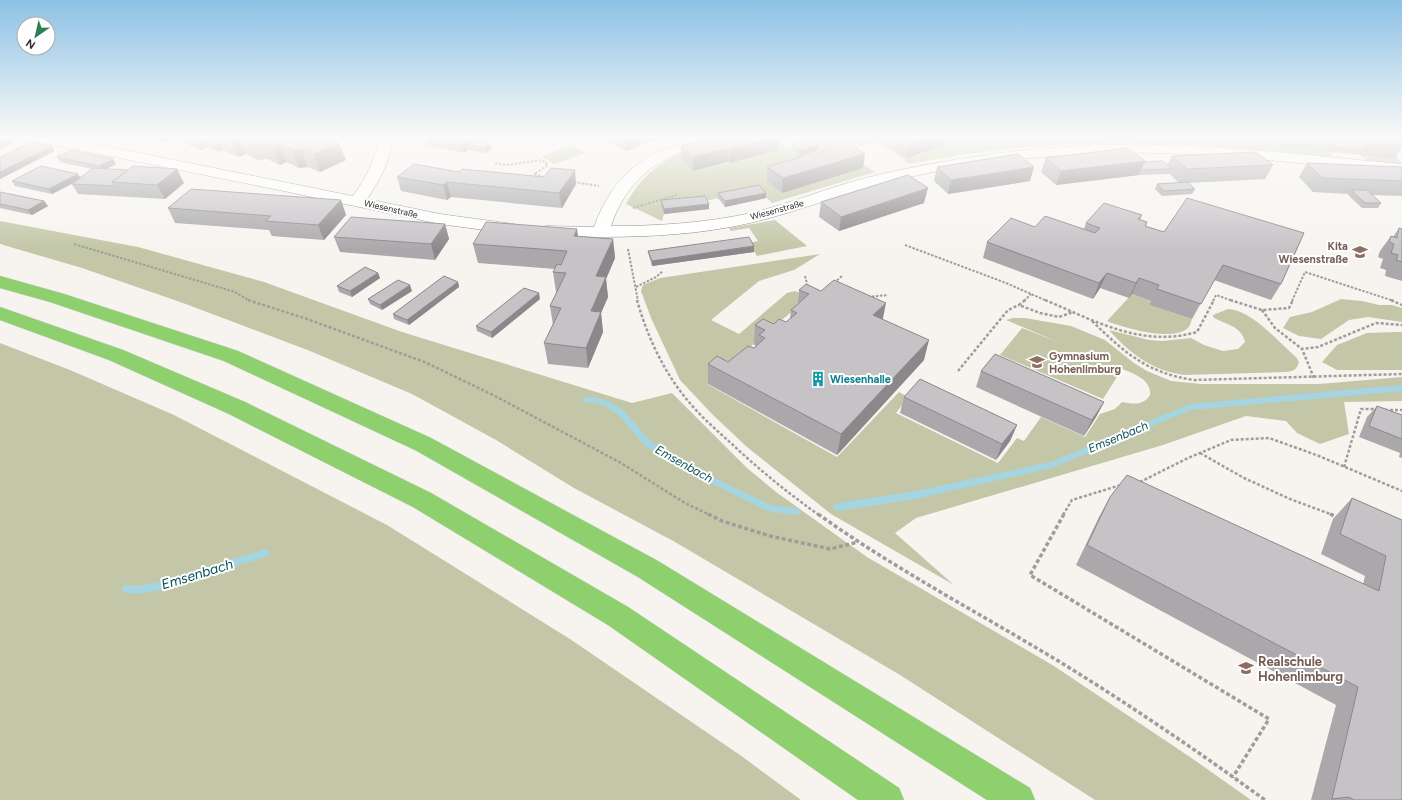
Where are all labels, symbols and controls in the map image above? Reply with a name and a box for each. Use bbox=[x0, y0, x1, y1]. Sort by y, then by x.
north arrow bbox=[16, 16, 56, 56]
text: N bbox=[24, 36, 38, 52]
street label: Wiesenstraße bbox=[363, 197, 419, 220]
street label: Wiesenstraße bbox=[749, 197, 805, 222]
place label: Kita Wiesenstraße bbox=[1279, 240, 1348, 266]
school or university icon: Kita Wiesenstraße bbox=[1351, 243, 1369, 261]
place label: Gymnasium Hohenlimburg bbox=[1049, 350, 1121, 376]
school or university icon: Gymnasium Hohenlimburg bbox=[1028, 353, 1046, 371]
building icon: Wiesenhalle bbox=[809, 370, 827, 388]
place label: Wiesenhalle bbox=[830, 373, 891, 386]
water label: Emsenbach bbox=[1086, 418, 1150, 456]
water label: Emsenbach bbox=[653, 442, 715, 486]
water label: Emsenbach bbox=[159, 555, 235, 593]
place label: Realschule Hohenlimburg bbox=[1258, 654, 1343, 684]
school or university icon: Realschule Hohenlimburg bbox=[1237, 659, 1255, 677]

